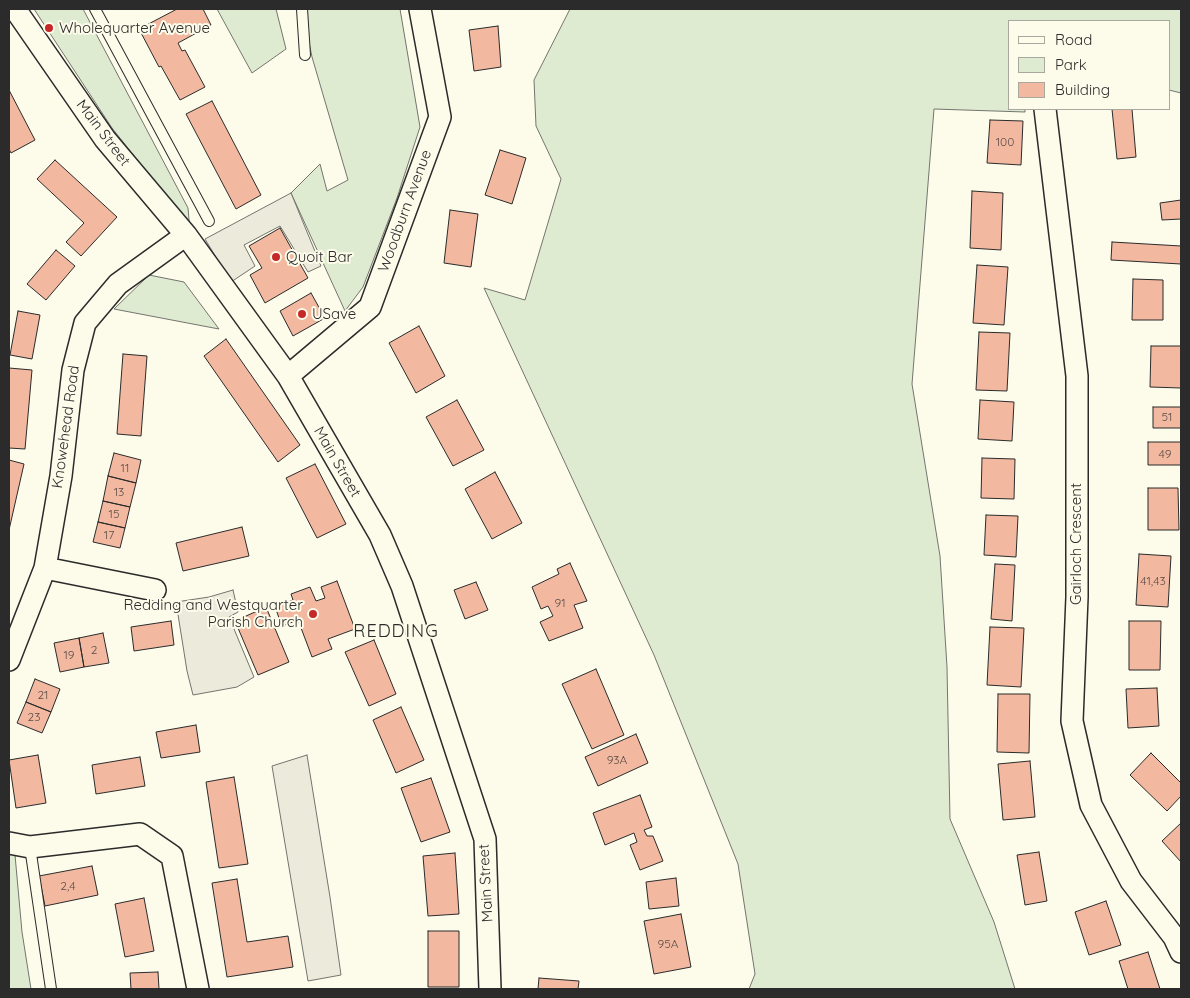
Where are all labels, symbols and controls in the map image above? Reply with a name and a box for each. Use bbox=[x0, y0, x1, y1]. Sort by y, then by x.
place label: Wholequarter Avenue bbox=[59, 19, 210, 37]
legend bbox=[1008, 20, 1170, 110]
marker: Wholequarter Avenue bbox=[43, 22, 55, 34]
text: Road bbox=[1055, 30, 1092, 49]
text: Park bbox=[1055, 55, 1087, 74]
text: Building bbox=[1055, 80, 1110, 99]
street label: Main Street bbox=[72, 96, 134, 170]
house number: 100 bbox=[996, 135, 1014, 149]
street label: Woodburn Avenue bbox=[374, 147, 436, 275]
place label: Quoit Bar bbox=[286, 248, 352, 266]
marker: Quoit Bar bbox=[270, 251, 282, 263]
place label: USave bbox=[312, 305, 356, 323]
marker: USave bbox=[296, 308, 308, 320]
street label: Knowehead Road bbox=[48, 364, 84, 490]
house number: 51 bbox=[1162, 410, 1172, 424]
street label: Main Street bbox=[310, 424, 364, 500]
house number: 49 bbox=[1159, 447, 1171, 461]
house number: 11 bbox=[121, 461, 129, 475]
street label: Gairloch Crescent bbox=[1067, 483, 1085, 605]
house number: 13 bbox=[114, 485, 124, 499]
house number: 15 bbox=[109, 507, 119, 521]
house number: 17 bbox=[104, 528, 114, 542]
house number: 41,43 bbox=[1140, 574, 1166, 588]
place label: Redding and Westquarter Parish Church bbox=[124, 596, 303, 631]
house number: 91 bbox=[554, 596, 566, 610]
marker: Redding and Westquarter Parish Church bbox=[307, 608, 319, 620]
district label: REDDING bbox=[352, 621, 440, 643]
house number: 2 bbox=[91, 643, 97, 657]
house number: 19 bbox=[63, 648, 75, 662]
house number: 21 bbox=[37, 688, 49, 702]
house number: 23 bbox=[28, 710, 40, 724]
house number: 93A bbox=[607, 753, 627, 767]
street label: Main Street bbox=[475, 843, 497, 923]
house number: 2,4 bbox=[60, 879, 76, 893]
house number: 95A bbox=[658, 937, 678, 951]

